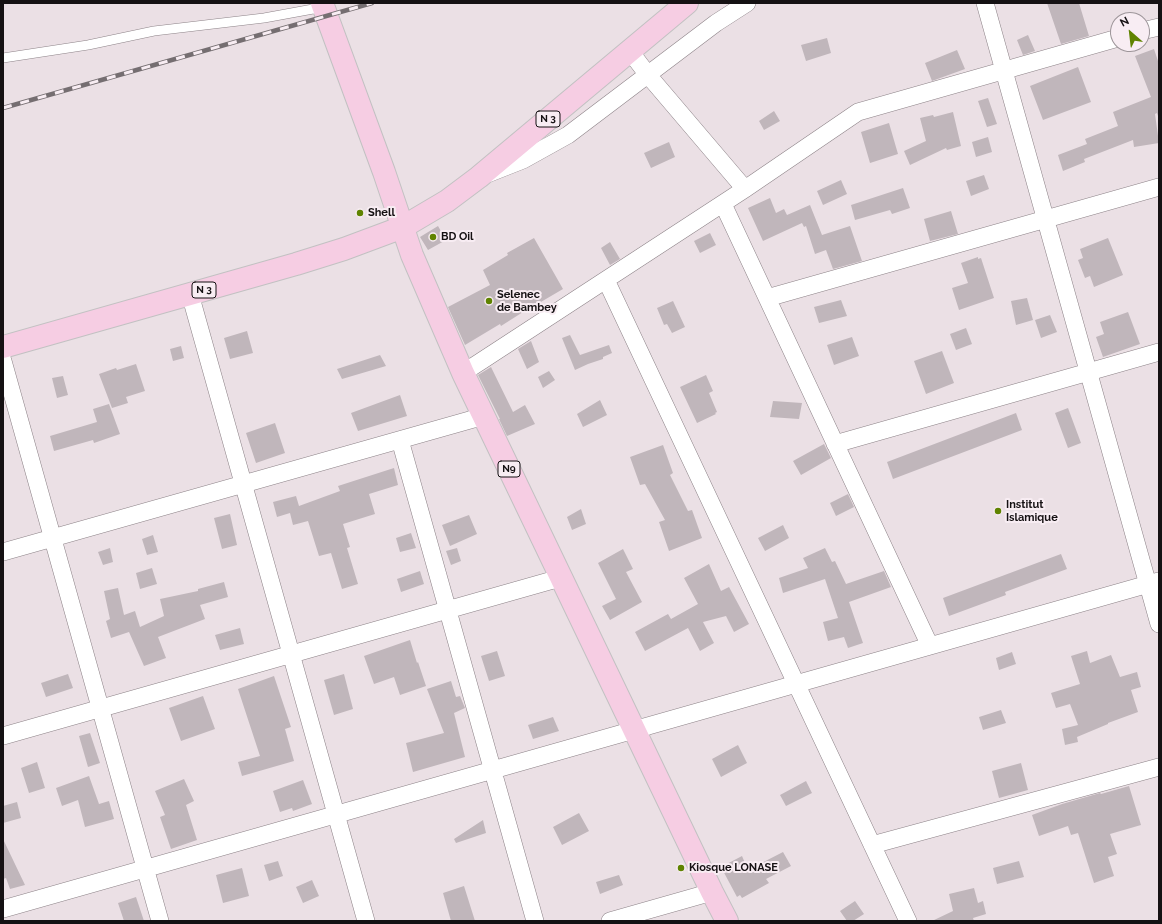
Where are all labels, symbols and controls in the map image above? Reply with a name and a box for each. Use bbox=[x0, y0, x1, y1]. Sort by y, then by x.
north arrow bbox=[1110, 12, 1150, 52]
text: N bbox=[1118, 14, 1131, 30]
road number: N 3 bbox=[536, 111, 560, 127]
place label: Shell bbox=[368, 206, 395, 220]
marker: Shell bbox=[355, 208, 365, 218]
place label: BD Oil bbox=[441, 230, 474, 244]
marker: BD Oil bbox=[428, 232, 438, 242]
road number: N 3 bbox=[192, 282, 216, 298]
place label: Selenec de Bambey bbox=[497, 288, 557, 314]
marker: Selenec de Bambey bbox=[484, 296, 494, 306]
road number: N9 bbox=[498, 461, 520, 477]
place label: Institut Islamique bbox=[1006, 498, 1058, 524]
marker: Institut Islamique bbox=[993, 506, 1003, 516]
place label: Kiosque LONASE bbox=[689, 861, 778, 875]
marker: Kiosque LONASE bbox=[676, 863, 686, 873]

